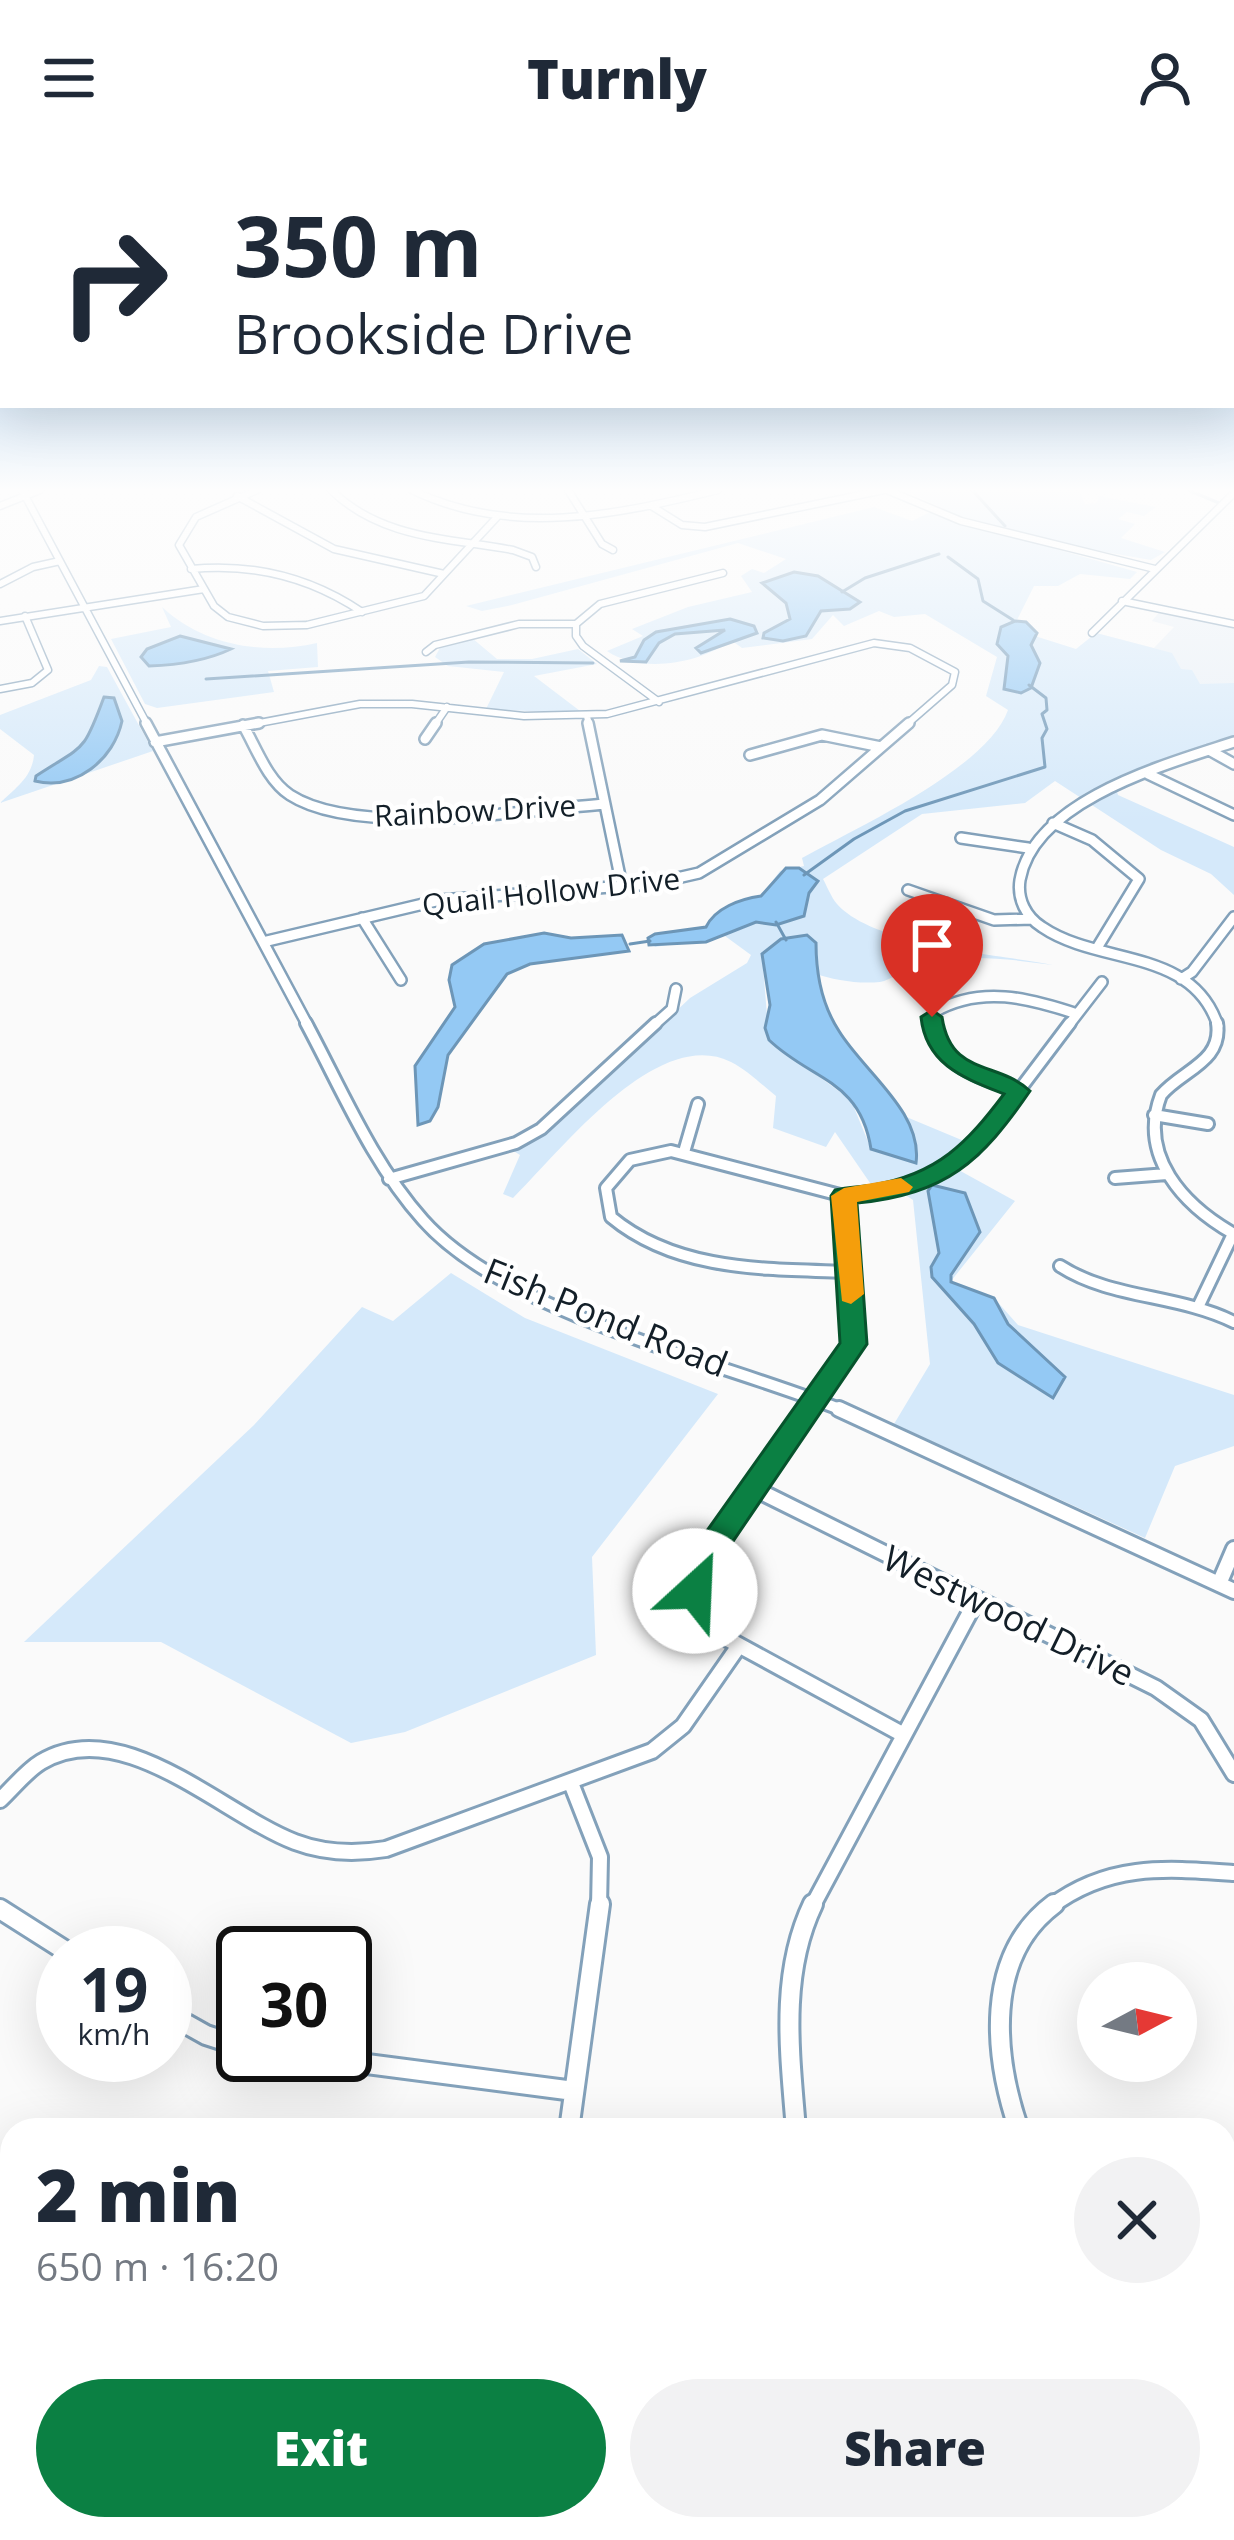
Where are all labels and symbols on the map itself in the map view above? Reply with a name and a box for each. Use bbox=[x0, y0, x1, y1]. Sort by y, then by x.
street label: Rainbow Drive bbox=[373, 784, 577, 836]
street label: Quail Hollow Drive bbox=[420, 857, 682, 925]
pin bbox=[881, 894, 983, 1017]
street label: Fish Pond Road bbox=[477, 1246, 735, 1388]
position arrow bbox=[632, 1528, 758, 1654]
street label: Westwood Drive bbox=[875, 1533, 1143, 1697]
speed limit sign: 30 bbox=[216, 1926, 372, 2082]
north arrow bbox=[1077, 1962, 1197, 2082]

